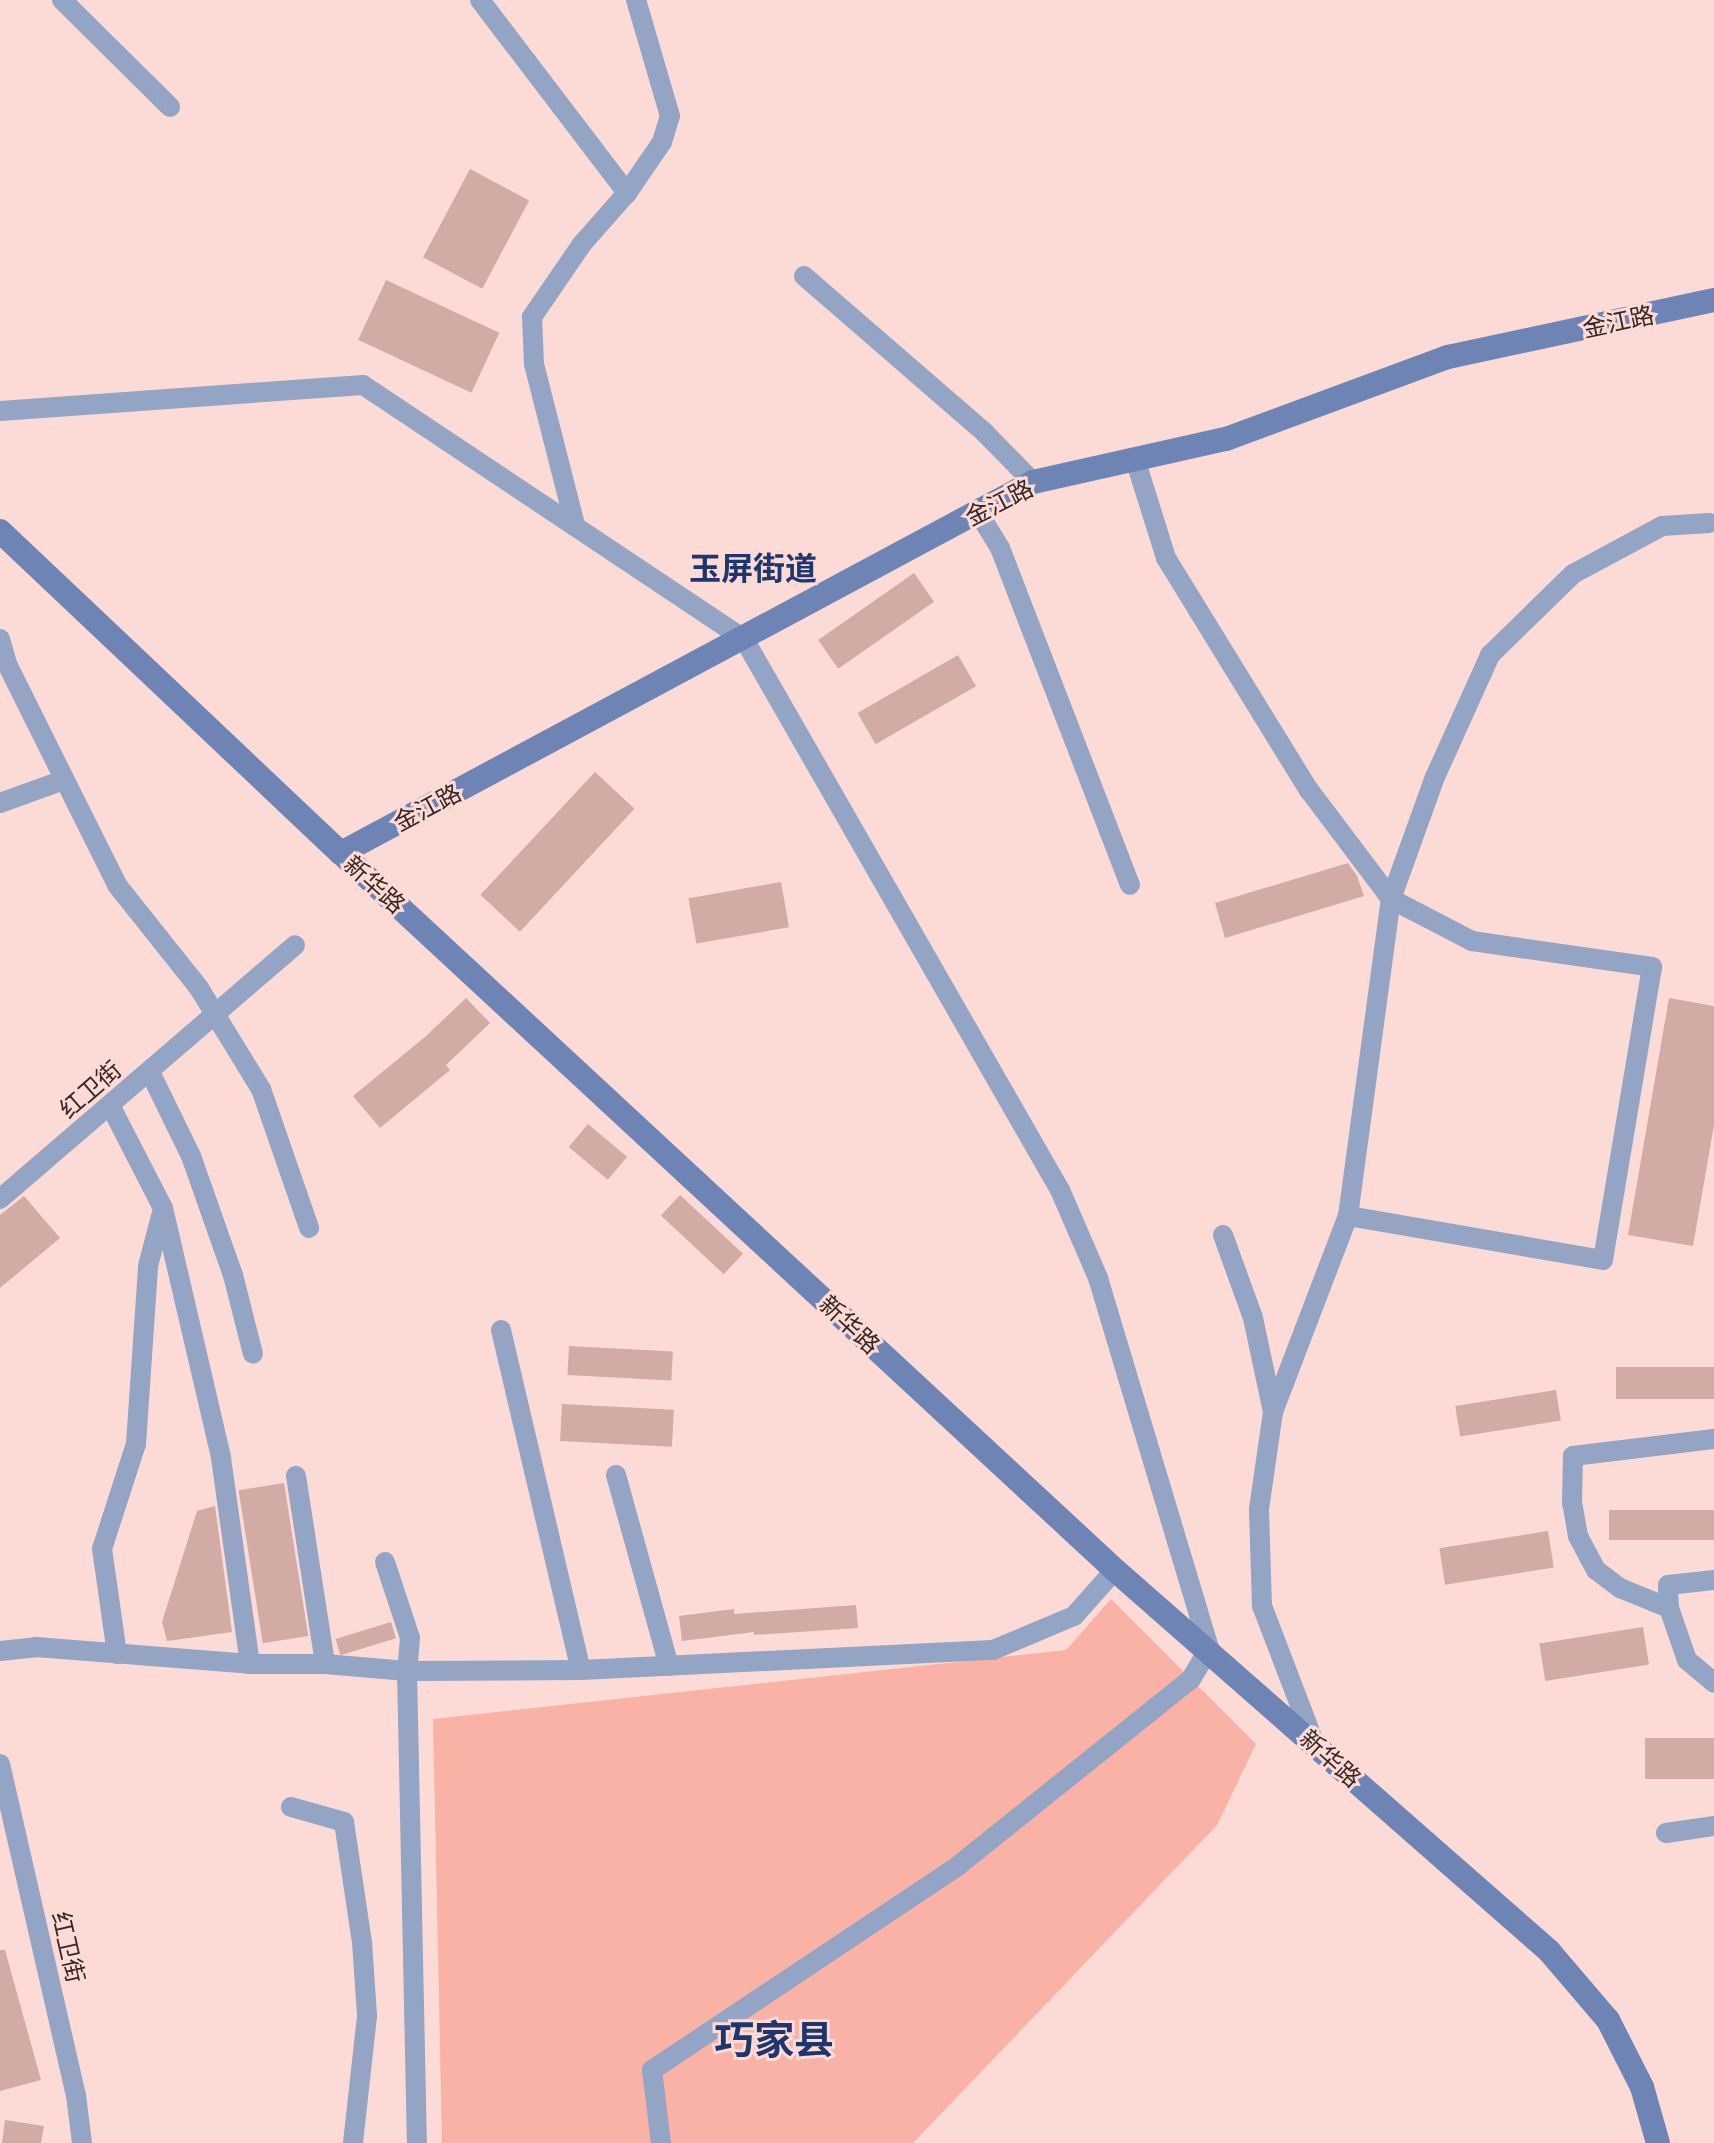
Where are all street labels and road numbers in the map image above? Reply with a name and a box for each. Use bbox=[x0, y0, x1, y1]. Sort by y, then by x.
street label: 金江路 bbox=[1580, 299, 1656, 343]
street label: 金江路 bbox=[960, 473, 1038, 531]
street label: 金江路 bbox=[388, 777, 466, 837]
street label: 新华路 bbox=[339, 849, 411, 919]
street label: 红卫街 bbox=[53, 1055, 127, 1123]
street label: 新华路 bbox=[814, 1289, 886, 1359]
street label: 新华路 bbox=[1295, 1723, 1367, 1793]
street label: 红卫街 bbox=[47, 1909, 91, 1985]

